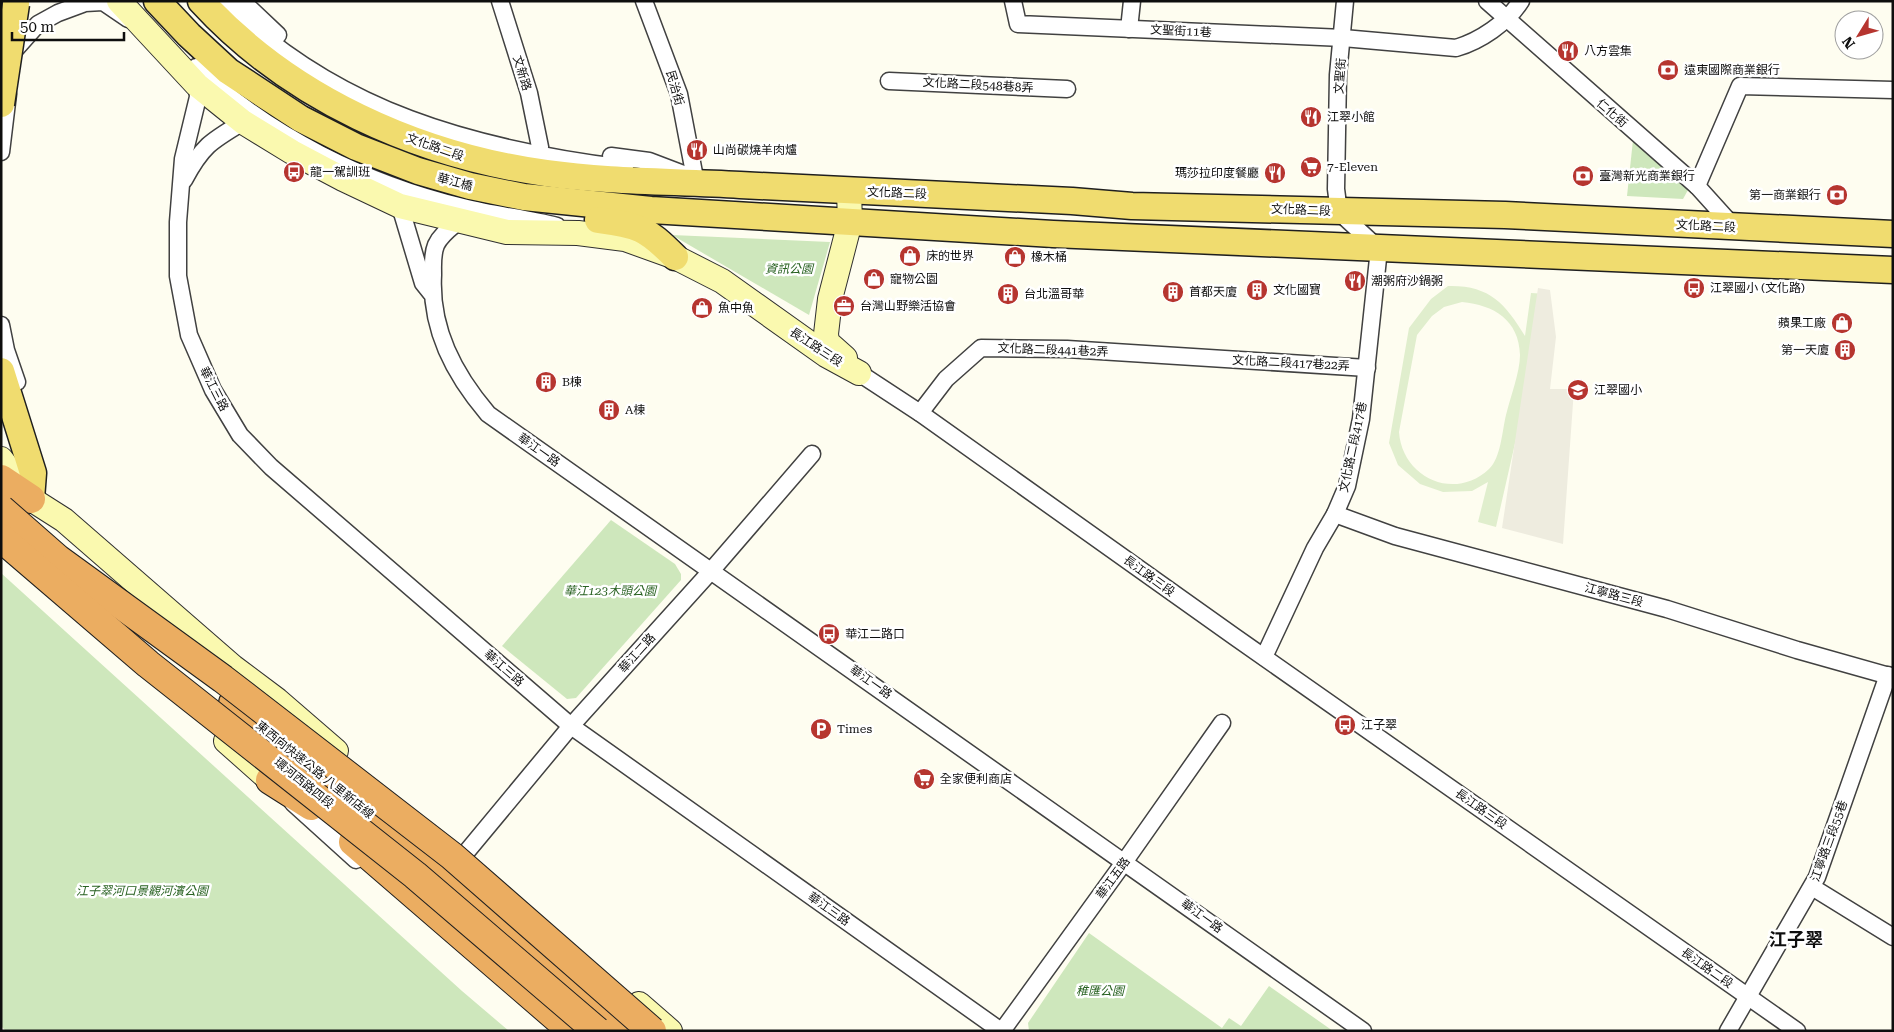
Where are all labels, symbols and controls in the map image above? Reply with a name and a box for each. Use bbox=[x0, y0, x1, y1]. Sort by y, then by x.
scale bar bbox=[12, 10, 125, 42]
north arrow bbox=[1834, 10, 1884, 60]
text: 50 m bbox=[20, 18, 55, 36]
street label: 文聖街11巷 bbox=[1150, 22, 1212, 40]
text: N bbox=[1839, 34, 1858, 52]
restaurant icon: 八方雲集 bbox=[1556, 39, 1580, 63]
place label: 八方雲集 bbox=[1584, 44, 1632, 58]
street label: 文新路 bbox=[510, 54, 534, 92]
street label: 文聖街 bbox=[1332, 58, 1348, 94]
bank icon: 遠東國際商業銀行 bbox=[1656, 58, 1680, 82]
place label: 遠東國際商業銀行 bbox=[1684, 63, 1780, 77]
street label: 民治街 bbox=[663, 69, 687, 107]
street label: 文化路二段548巷8弄 bbox=[922, 75, 1034, 95]
street label: 仁化街 bbox=[1594, 96, 1630, 130]
restaurant icon: 江翠小館 bbox=[1299, 105, 1323, 129]
place label: 江翠小館 bbox=[1327, 110, 1375, 124]
street label: 文化路二段 bbox=[404, 131, 466, 163]
restaurant icon: 山尚碳燒羊肉爐 bbox=[685, 138, 709, 162]
place label: 山尚碳燒羊肉爐 bbox=[713, 143, 797, 157]
supermarket icon: 7-Eleven bbox=[1299, 155, 1323, 179]
bus stop icon: 龍一駕訓班 bbox=[282, 160, 306, 184]
place label: 7-Eleven bbox=[1327, 160, 1378, 174]
restaurant icon: 瑪莎拉印度餐廳 bbox=[1263, 161, 1287, 185]
bank icon: 臺灣新光商業銀行 bbox=[1571, 164, 1595, 188]
place label: 龍一駕訓班 bbox=[310, 165, 370, 179]
place label: 瑪莎拉印度餐廳 bbox=[1175, 166, 1259, 180]
place label: 臺灣新光商業銀行 bbox=[1599, 169, 1695, 183]
street label: 華江橋 bbox=[436, 171, 474, 193]
bank icon: 第一商業銀行 bbox=[1825, 183, 1849, 207]
street label: 文化路二段 bbox=[867, 185, 927, 201]
place label: 第一商業銀行 bbox=[1749, 188, 1821, 202]
street label: 文化路二段 bbox=[1271, 202, 1331, 218]
street label: 文化路二段 bbox=[1676, 217, 1736, 235]
shop icon: 床的世界 bbox=[898, 244, 922, 268]
shop icon: 橡木桶 bbox=[1003, 245, 1027, 269]
place label: 床的世界 bbox=[926, 249, 974, 263]
place label: 橡木桶 bbox=[1031, 250, 1067, 264]
park label: 資訊公園 bbox=[765, 262, 815, 276]
shop icon: 寵物公園 bbox=[862, 267, 886, 291]
restaurant icon: 潮粥府沙鍋粥 bbox=[1343, 269, 1367, 293]
place label: 寵物公園 bbox=[890, 272, 938, 286]
place label: 潮粥府沙鍋粥 bbox=[1371, 274, 1443, 288]
bus stop icon: 江翠國小 (文化路) bbox=[1682, 276, 1706, 300]
building icon: 文化國寶 bbox=[1245, 278, 1269, 302]
building icon: 首都天廈 bbox=[1161, 280, 1185, 304]
place label: 江翠國小 (文化路) bbox=[1710, 281, 1805, 295]
building icon: 台北溫哥華 bbox=[996, 282, 1020, 306]
place label: 文化國寶 bbox=[1273, 283, 1321, 297]
place label: 首都天廈 bbox=[1189, 285, 1237, 299]
place label: 台北溫哥華 bbox=[1024, 287, 1084, 301]
office icon: 台灣山野樂活協會 bbox=[832, 294, 856, 318]
shop icon: 魚中魚 bbox=[690, 296, 714, 320]
place label: 台灣山野樂活協會 bbox=[860, 299, 956, 313]
place label: 魚中魚 bbox=[718, 301, 754, 315]
shop icon: 蘋果工廠 bbox=[1830, 311, 1854, 335]
place label: 蘋果工廠 bbox=[1778, 316, 1826, 330]
street label: 長江路三段 bbox=[787, 325, 845, 369]
building icon: 第一天廈 bbox=[1833, 338, 1857, 362]
street label: 文化路二段441巷2弄 bbox=[997, 341, 1109, 359]
place label: 第一天廈 bbox=[1781, 343, 1829, 357]
street label: 文化路二段417巷22弄 bbox=[1232, 353, 1350, 373]
street label: 華江三路 bbox=[197, 364, 231, 414]
building icon: B棟 bbox=[534, 370, 558, 394]
place label: B棟 bbox=[562, 375, 582, 389]
school or university icon: 江翠國小 bbox=[1566, 378, 1590, 402]
place label: 江翠國小 bbox=[1594, 383, 1642, 397]
building icon: A棟 bbox=[597, 398, 621, 422]
street label: 文化路二段417巷 bbox=[1337, 400, 1369, 494]
place label: A棟 bbox=[625, 403, 645, 417]
street label: 華江一路 bbox=[515, 430, 563, 470]
street label: 長江路三段 bbox=[1121, 553, 1177, 599]
street label: 江寧路三段 bbox=[1583, 580, 1645, 610]
park label: 華江123木頭公園 bbox=[564, 584, 658, 598]
bus stop icon: 華江二路口 bbox=[817, 622, 841, 646]
place label: 華江二路口 bbox=[845, 627, 905, 641]
street label: 華江二路 bbox=[616, 630, 658, 676]
street label: 華江三路 bbox=[481, 647, 527, 689]
street label: 華江一路 bbox=[847, 662, 895, 702]
bus stop icon: 江子翠 bbox=[1333, 713, 1357, 737]
parking icon: Times bbox=[809, 717, 833, 741]
street label: 東西向快速公路 八里新店線 bbox=[253, 718, 377, 822]
place label: 江子翠 bbox=[1361, 718, 1397, 732]
place label: Times bbox=[837, 722, 872, 736]
street label: 環河西路四段 bbox=[272, 755, 336, 811]
supermarket icon: 全家便利商店 bbox=[912, 767, 936, 791]
place label: 全家便利商店 bbox=[940, 772, 1012, 786]
street label: 長江路三段 bbox=[1452, 786, 1510, 832]
street label: 江寧路三段55巷 bbox=[1808, 798, 1850, 884]
street label: 華江五路 bbox=[1093, 854, 1133, 902]
park label: 江子翠河口景觀河濱公園 bbox=[76, 884, 210, 898]
street label: 華江三路 bbox=[805, 889, 853, 929]
street label: 華江一路 bbox=[1178, 896, 1226, 936]
district label: 江子翠 bbox=[1769, 929, 1823, 950]
street label: 長江路二段 bbox=[1678, 945, 1736, 991]
park label: 稚匯公園 bbox=[1076, 984, 1126, 998]

